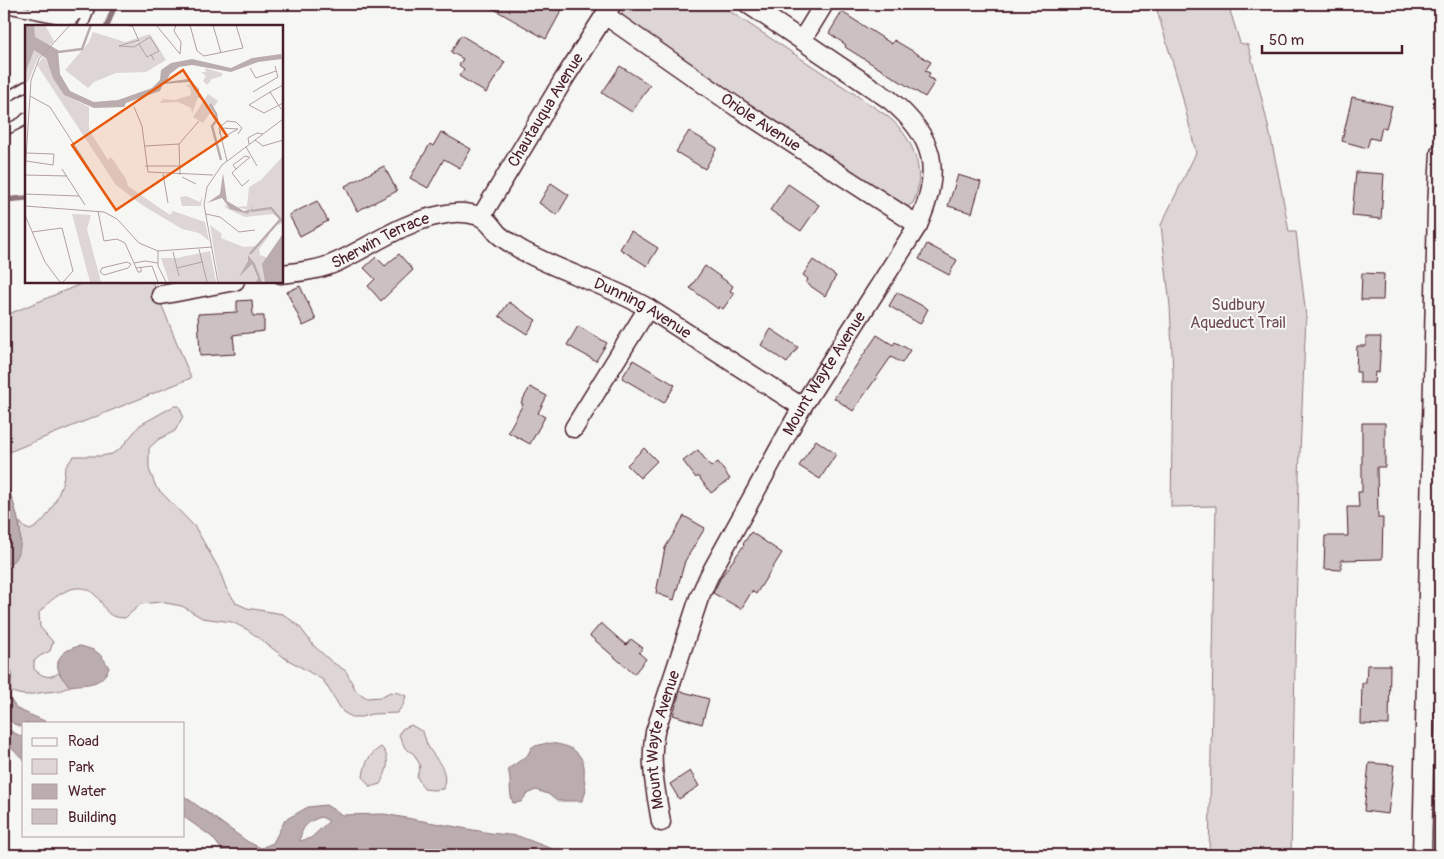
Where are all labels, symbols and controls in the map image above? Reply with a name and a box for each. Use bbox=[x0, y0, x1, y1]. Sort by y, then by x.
scale bar bbox=[1262, 22, 1402, 54]
inset map bbox=[25, 25, 282, 282]
text: 50 m bbox=[1269, 31, 1304, 50]
street label: Chautauqua Avenue bbox=[503, 49, 588, 171]
street label: Oriole Avenue bbox=[717, 89, 804, 156]
street label: Sherwin Terrace bbox=[328, 208, 432, 273]
street label: Dunning Avenue bbox=[591, 274, 695, 343]
park label: Sudbury Aqueduct Trail bbox=[1190, 295, 1286, 333]
street label: Mount Wayte Avenue bbox=[778, 308, 870, 439]
street label: Mount Wayte Avenue bbox=[643, 668, 685, 811]
legend bbox=[22, 722, 185, 836]
text: Road bbox=[68, 732, 99, 751]
text: Park bbox=[68, 758, 95, 777]
text: Water bbox=[68, 782, 107, 801]
text: Building bbox=[68, 808, 116, 827]

